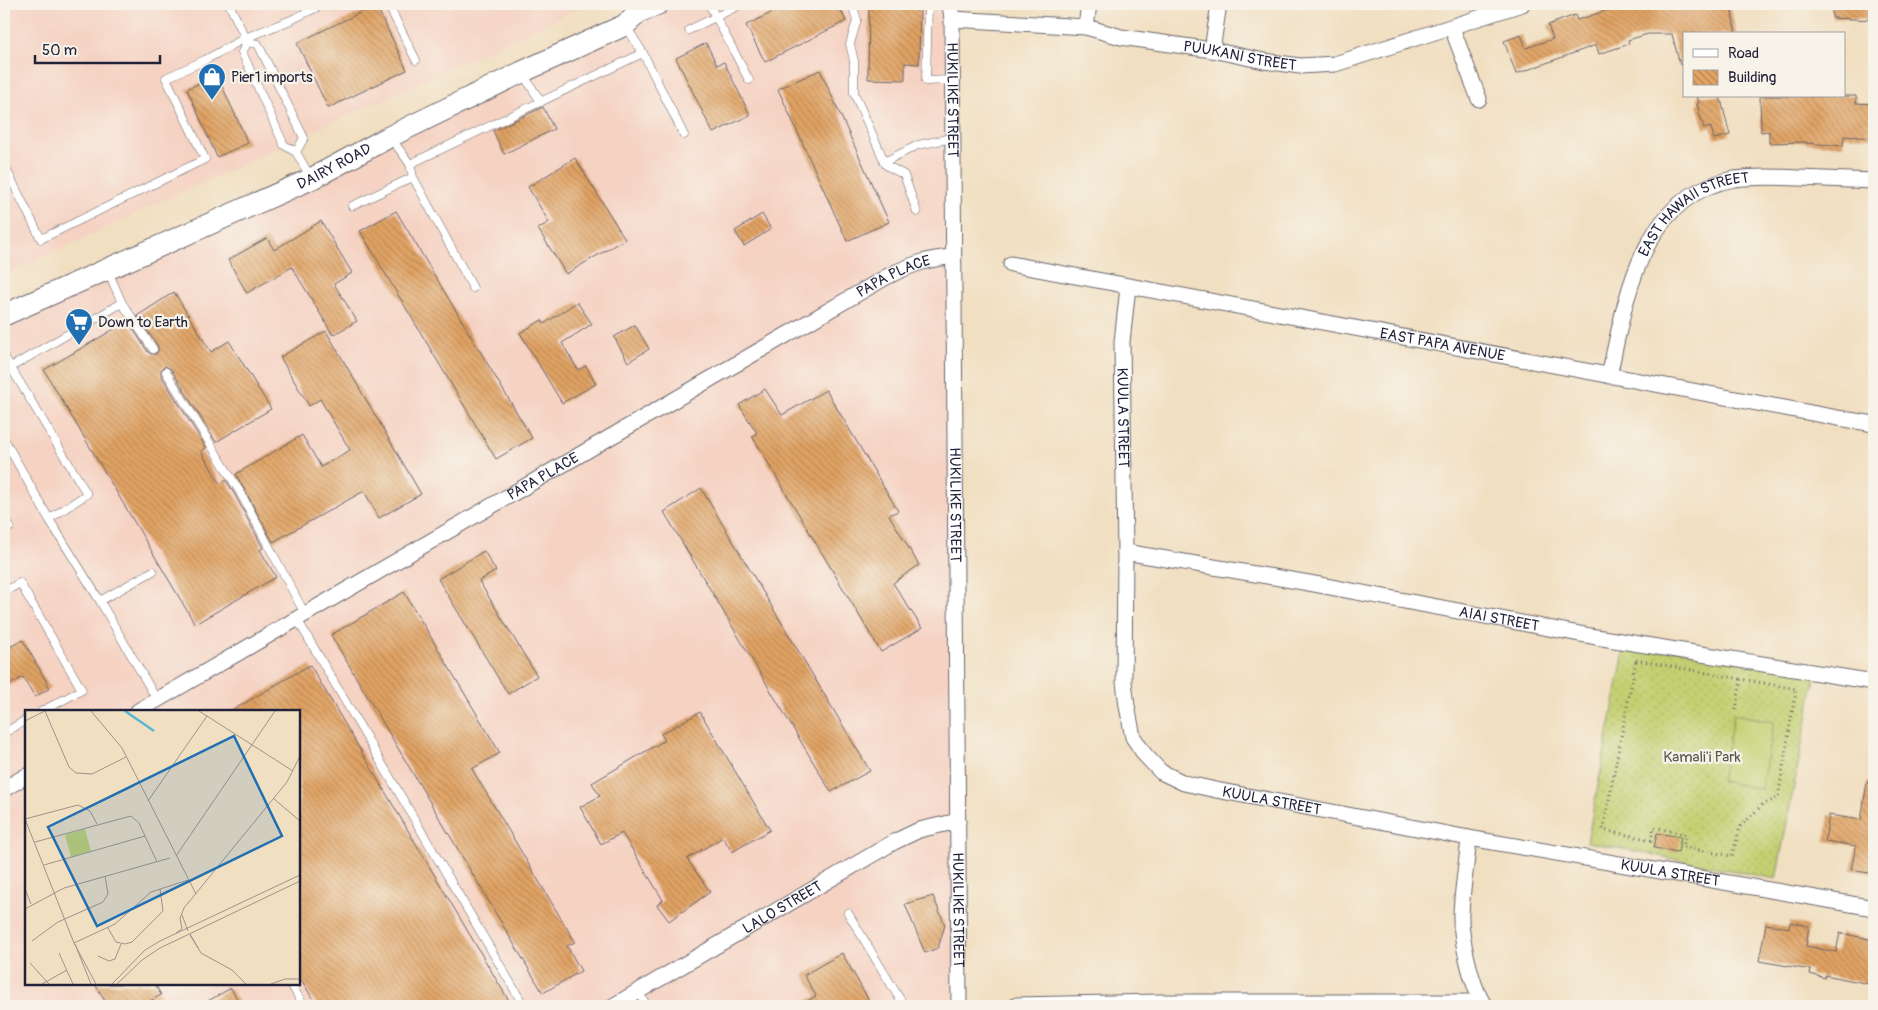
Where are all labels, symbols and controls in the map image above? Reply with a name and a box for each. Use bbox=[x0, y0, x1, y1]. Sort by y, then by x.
scale bar bbox=[35, 32, 160, 64]
legend bbox=[1683, 32, 1846, 98]
street label: PUUKANI STREET bbox=[1182, 37, 1297, 75]
text: 50 m bbox=[42, 41, 77, 60]
street label: HUKILIKE STREET bbox=[943, 42, 962, 158]
text: Road bbox=[1728, 44, 1759, 63]
shop icon: Pier1 imports bbox=[197, 62, 227, 101]
place label: Pier1 imports bbox=[231, 68, 313, 87]
text: Building bbox=[1728, 68, 1776, 87]
street label: DAIRY ROAD bbox=[294, 139, 374, 194]
street label: EAST HAWAII STREET bbox=[1634, 168, 1750, 260]
street label: PAPA PLACE bbox=[853, 251, 932, 302]
supermarket icon: Down to Earth bbox=[64, 307, 94, 346]
place label: Down to Earth bbox=[98, 313, 188, 332]
street label: EAST PAPA AVENUE bbox=[1379, 323, 1507, 365]
street label: KUULA STREET bbox=[1113, 367, 1133, 468]
street label: HUKILIKE STREET bbox=[946, 447, 965, 563]
street label: PAPA PLACE bbox=[504, 448, 582, 504]
street label: AIAI STREET bbox=[1458, 602, 1541, 636]
inset map bbox=[25, 710, 300, 985]
park label: Kamali'i Park bbox=[1663, 748, 1742, 767]
street label: KUULA STREET bbox=[1221, 782, 1323, 819]
street label: HUKILIKE STREET bbox=[948, 852, 968, 968]
street label: KUULA STREET bbox=[1619, 855, 1721, 891]
street label: LALO STREET bbox=[739, 877, 826, 938]

